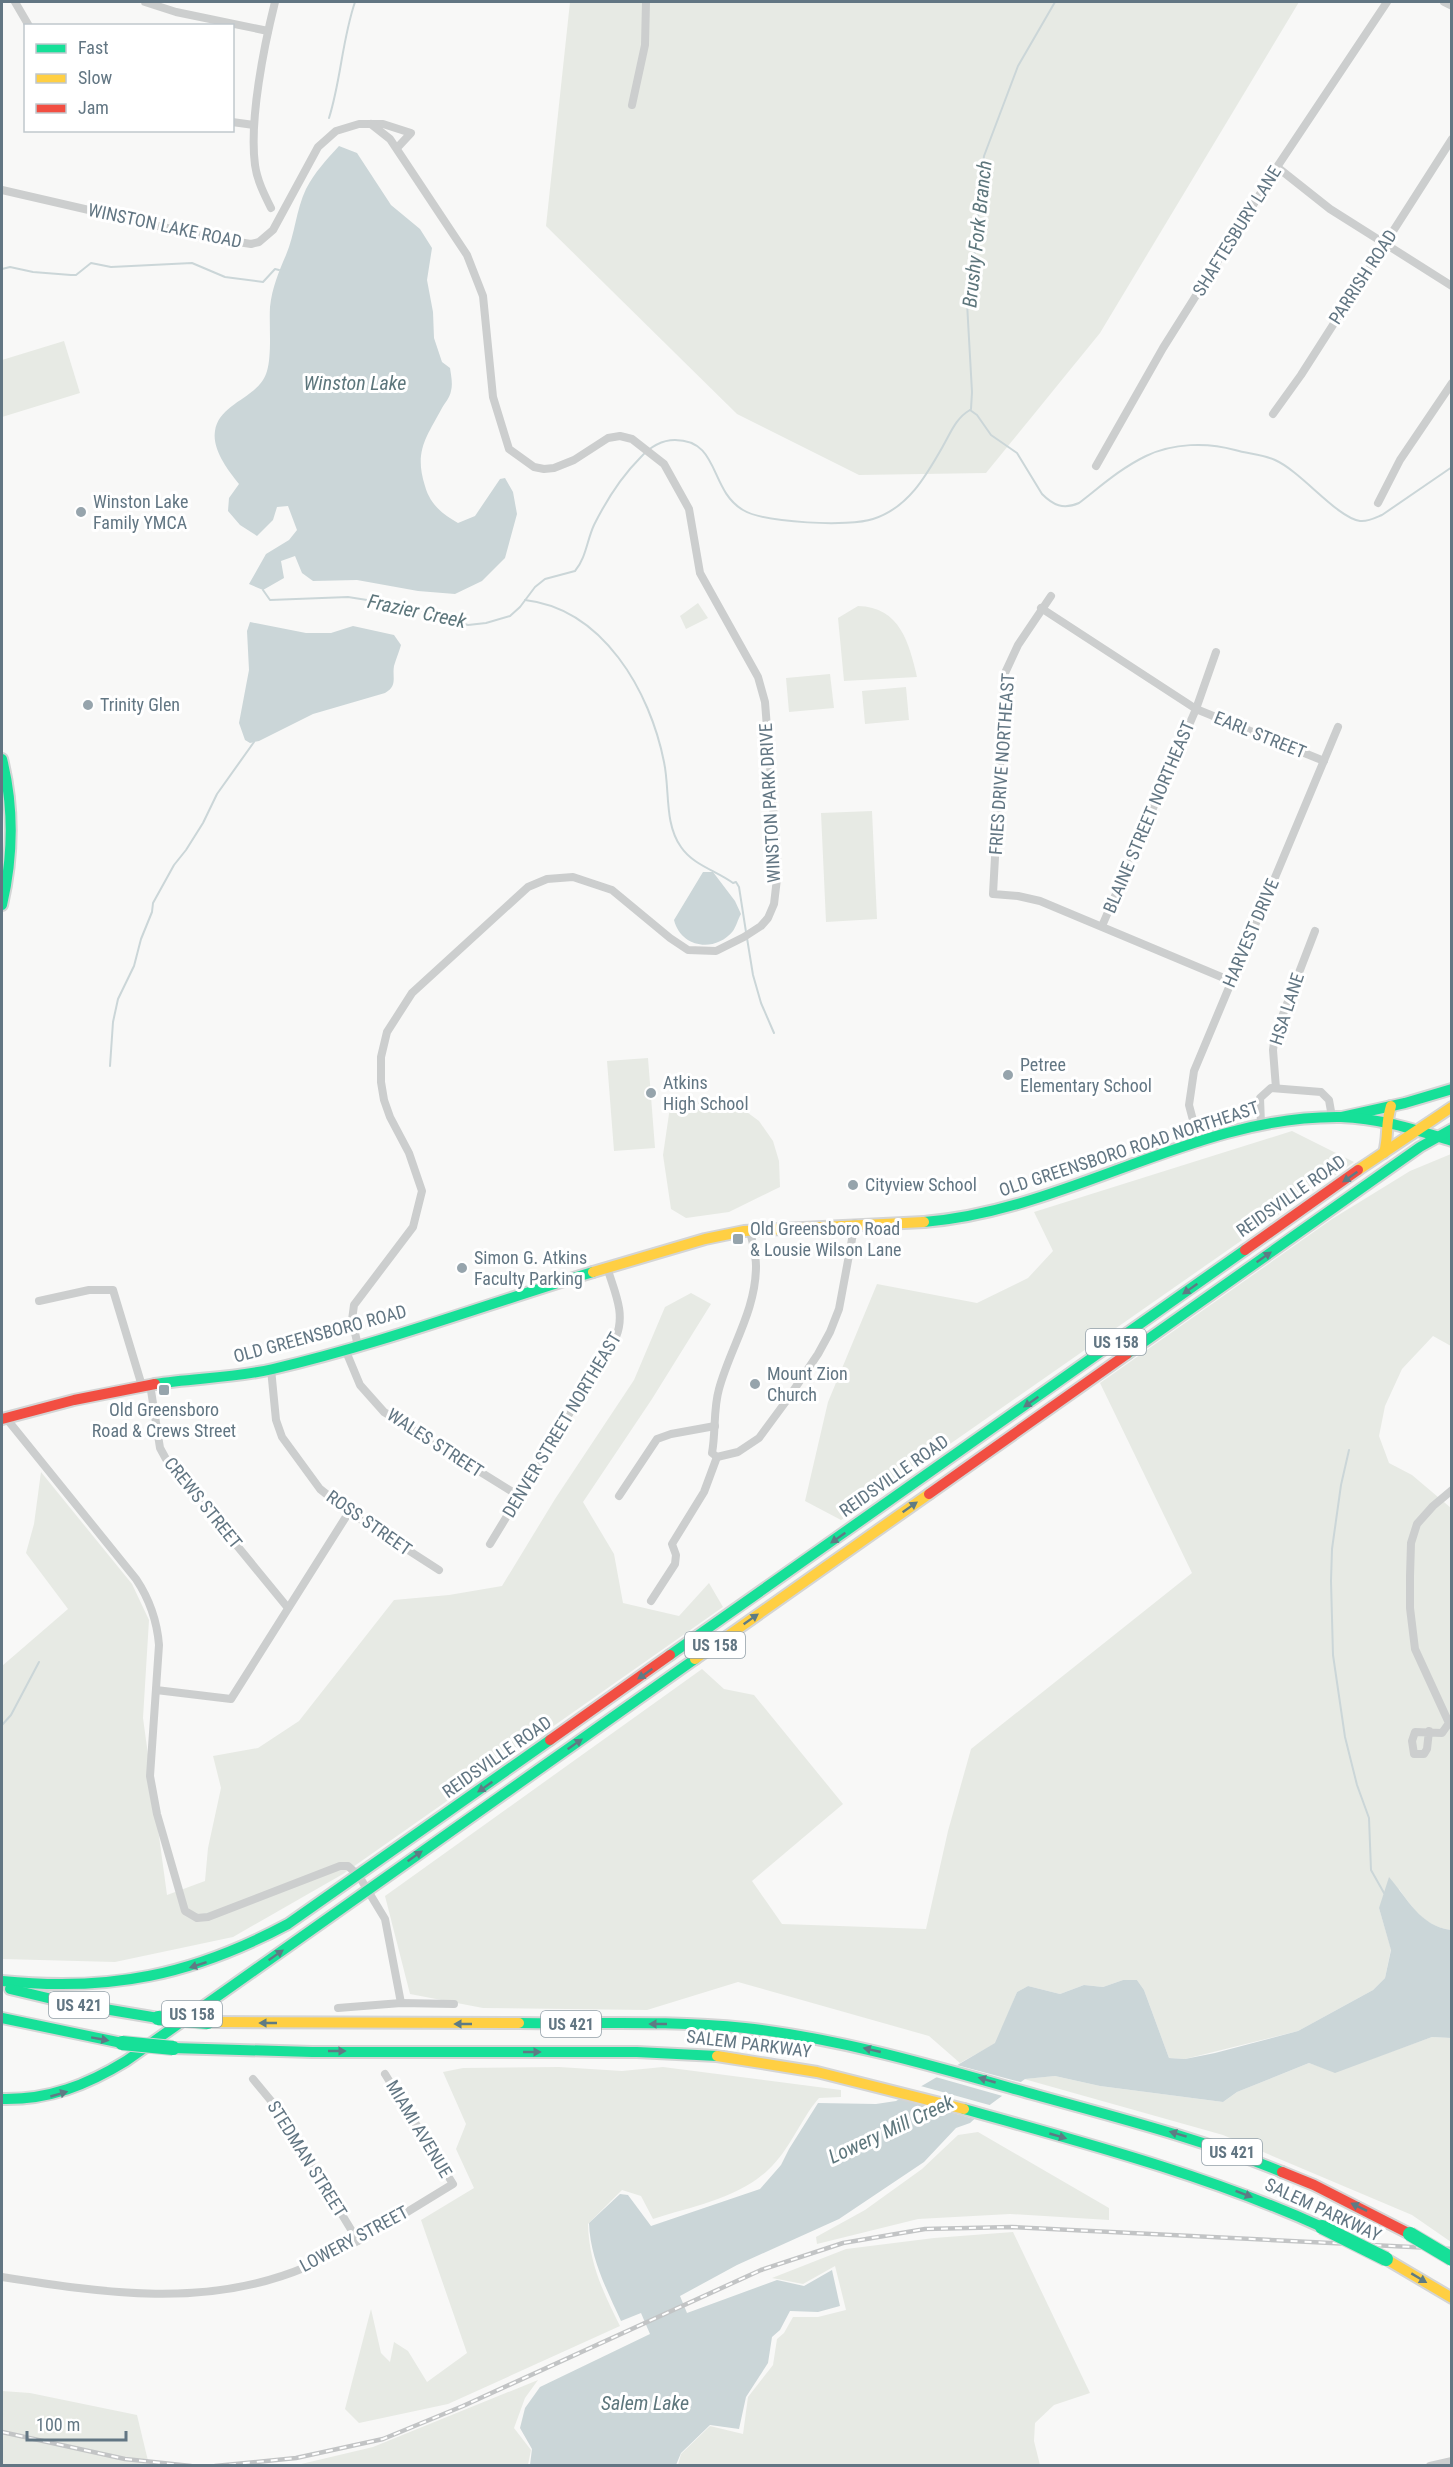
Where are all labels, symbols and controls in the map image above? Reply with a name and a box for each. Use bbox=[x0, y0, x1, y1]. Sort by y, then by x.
legend bbox=[24, 24, 234, 132]
text: Fast bbox=[78, 37, 109, 58]
text: Slow bbox=[78, 67, 113, 88]
text: Jam bbox=[78, 97, 109, 118]
water label: Brushy Fork Branch bbox=[957, 159, 997, 309]
street label: SHAFTESBURY LANE bbox=[1188, 162, 1285, 300]
street label: WINSTON LAKE ROAD bbox=[86, 199, 244, 252]
street label: PARRISH ROAD bbox=[1324, 226, 1401, 328]
water label: Winston Lake bbox=[304, 371, 406, 395]
place label: Winston Lake Family YMCA bbox=[93, 491, 188, 533]
marker: Winston Lake Family YMCA bbox=[74, 505, 88, 519]
water label: Frazier Creek bbox=[366, 589, 470, 633]
street label: FRIES DRIVE NORTHEAST bbox=[985, 672, 1018, 855]
place label: Trinity Glen bbox=[100, 694, 180, 715]
marker: Trinity Glen bbox=[81, 698, 95, 712]
street label: EARL STREET bbox=[1211, 707, 1309, 762]
street label: BLAINE STREET NORTHEAST bbox=[1099, 718, 1199, 916]
street label: WINSTON PARK DRIVE bbox=[755, 723, 784, 883]
street label: HARVEST DRIVE bbox=[1218, 875, 1283, 990]
street label: HSA LANE bbox=[1265, 970, 1308, 1047]
place label: Petree Elementary School bbox=[1020, 1054, 1152, 1096]
marker: Petree Elementary School bbox=[1001, 1068, 1015, 1082]
place label: Atkins High School bbox=[663, 1072, 749, 1114]
marker: Atkins High School bbox=[644, 1086, 658, 1100]
street label: OLD GREENSBORO ROAD NORTHEAST bbox=[996, 1097, 1261, 1201]
street label: REIDSVILLE ROAD bbox=[1232, 1150, 1349, 1241]
one-way arrow bbox=[1342, 1171, 1358, 1183]
place label: Cityview School bbox=[865, 1174, 977, 1195]
marker: Cityview School bbox=[846, 1178, 860, 1192]
place label: Old Greensboro Road & Lousie Wilson Lane bbox=[750, 1218, 902, 1260]
marker: Old Greensboro Road & Lousie Wilson Lane bbox=[731, 1232, 745, 1246]
place label: Simon G. Atkins Faculty Parking bbox=[474, 1247, 587, 1289]
one-way arrow bbox=[1256, 1252, 1272, 1263]
marker: Simon G. Atkins Faculty Parking bbox=[455, 1261, 469, 1275]
one-way arrow bbox=[1183, 1283, 1199, 1295]
street label: OLD GREENSBORO ROAD bbox=[231, 1300, 409, 1367]
street label: DENVER STREET NORTHEAST bbox=[498, 1328, 625, 1521]
road number: US 158 bbox=[1086, 1329, 1146, 1355]
place label: Mount Zion Church bbox=[767, 1363, 848, 1405]
marker: Mount Zion Church bbox=[748, 1377, 762, 1391]
marker: Old Greensboro Road & Crews Street bbox=[157, 1383, 171, 1397]
one-way arrow bbox=[1024, 1396, 1040, 1408]
place label: Old Greensboro Road & Crews Street bbox=[92, 1399, 236, 1441]
street label: WALES STREET bbox=[383, 1404, 487, 1481]
street label: REIDSVILLE ROAD bbox=[835, 1430, 952, 1521]
street label: CREWS STREET bbox=[160, 1453, 247, 1553]
street label: ROSS STREET bbox=[323, 1486, 416, 1560]
one-way arrow bbox=[902, 1501, 918, 1513]
one-way arrow bbox=[830, 1532, 846, 1544]
one-way arrow bbox=[743, 1613, 759, 1625]
road number: US 158 bbox=[685, 1632, 745, 1658]
one-way arrow bbox=[637, 1668, 652, 1680]
street label: REIDSVILLE ROAD bbox=[438, 1711, 555, 1802]
one-way arrow bbox=[566, 1738, 582, 1750]
one-way arrow bbox=[478, 1781, 494, 1793]
one-way arrow bbox=[407, 1850, 423, 1862]
one-way arrow bbox=[267, 1949, 283, 1961]
one-way arrow bbox=[189, 1961, 207, 1971]
road number: US 421 bbox=[49, 1992, 109, 2018]
road number: US 158 bbox=[162, 2001, 222, 2027]
road number: US 421 bbox=[541, 2011, 601, 2037]
one-way arrow bbox=[259, 2018, 278, 2028]
one-way arrow bbox=[454, 2019, 473, 2029]
one-way arrow bbox=[649, 2019, 668, 2029]
street label: SALEM PARKWAY bbox=[685, 2025, 813, 2062]
one-way arrow bbox=[90, 2035, 109, 2044]
one-way arrow bbox=[863, 2044, 881, 2054]
one-way arrow bbox=[327, 2046, 346, 2056]
one-way arrow bbox=[522, 2047, 541, 2057]
one-way arrow bbox=[978, 2075, 996, 2085]
street label: MIAMI AVENUE bbox=[382, 2076, 457, 2181]
one-way arrow bbox=[50, 2088, 68, 2098]
water label: Lowery Mill Creek bbox=[824, 2089, 959, 2169]
street label: STEDMAN STREET bbox=[263, 2097, 352, 2221]
one-way arrow bbox=[1169, 2129, 1187, 2138]
one-way arrow bbox=[1049, 2132, 1067, 2141]
road number: US 421 bbox=[1202, 2139, 1262, 2165]
street label: SALEM PARKWAY bbox=[1262, 2173, 1385, 2246]
one-way arrow bbox=[1235, 2189, 1253, 2199]
street label: LOWERY STREET bbox=[296, 2201, 412, 2276]
one-way arrow bbox=[1350, 2202, 1367, 2211]
one-way arrow bbox=[1411, 2273, 1428, 2283]
water label: Salem Lake bbox=[601, 2391, 689, 2415]
scale bar bbox=[27, 2404, 126, 2442]
text: 100 m bbox=[36, 2414, 80, 2435]

